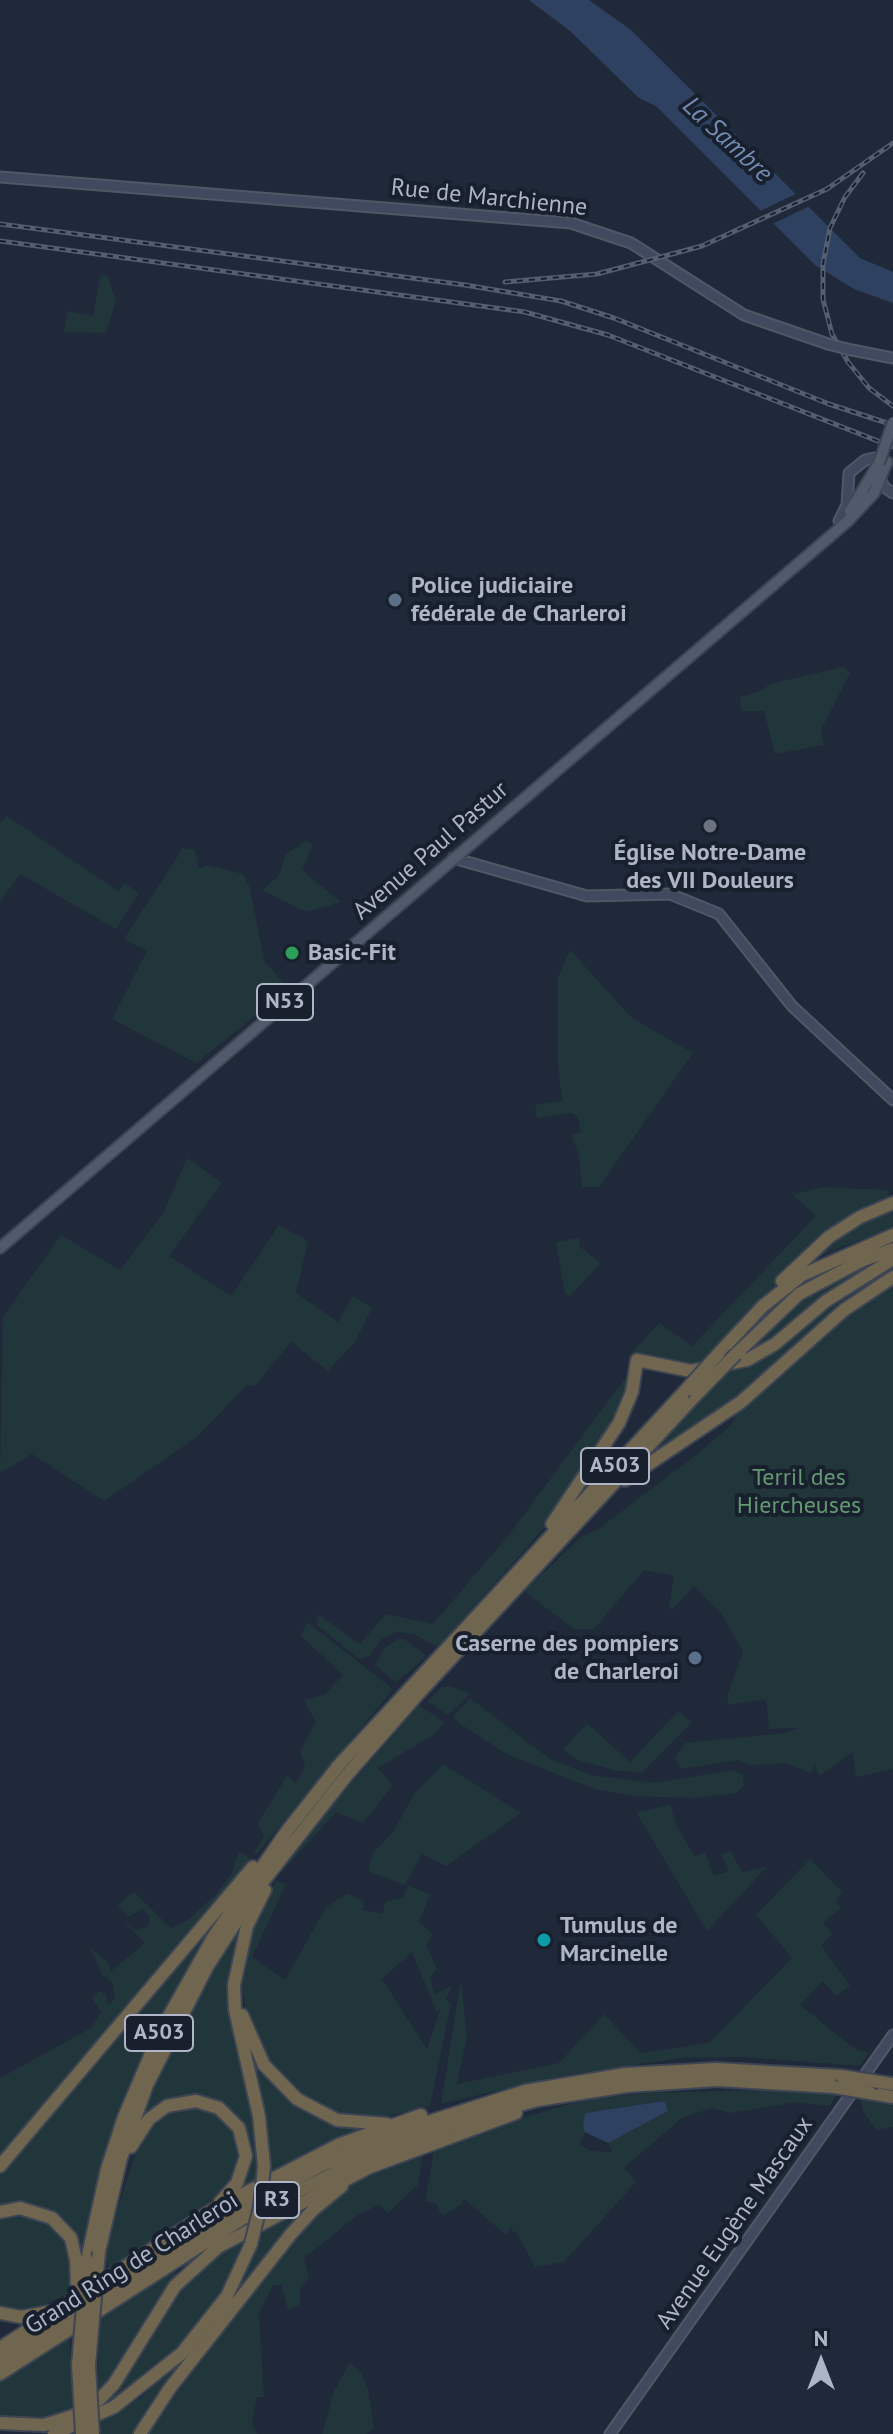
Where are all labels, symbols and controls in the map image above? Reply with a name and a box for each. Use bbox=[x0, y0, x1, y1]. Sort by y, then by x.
water label: La Sambre bbox=[676, 91, 778, 189]
street label: Rue de Marchienne bbox=[389, 173, 589, 223]
place label: Police judiciaire fédérale de Charleroi bbox=[411, 572, 627, 628]
marker: Police judiciaire fédérale de Charleroi bbox=[386, 591, 404, 609]
street label: Avenue Paul Pastur bbox=[348, 776, 514, 926]
marker: Église Notre-Dame des VII Douleurs bbox=[701, 817, 719, 835]
place label: Église Notre-Dame des VII Douleurs bbox=[614, 839, 806, 895]
place label: Basic-Fit bbox=[308, 939, 396, 967]
marker: Basic-Fit bbox=[283, 944, 301, 962]
road number: N53 bbox=[257, 984, 313, 1020]
road number: A503 bbox=[581, 1448, 649, 1484]
park label: Terril des Hiercheuses bbox=[737, 1464, 861, 1520]
place label: Caserne des pompiers de Charleroi bbox=[455, 1630, 679, 1686]
marker: Caserne des pompiers de Charleroi bbox=[686, 1649, 704, 1667]
place label: Tumulus de Marcinelle bbox=[560, 1912, 678, 1968]
marker: Tumulus de Marcinelle bbox=[535, 1931, 553, 1949]
road number: A503 bbox=[125, 2015, 193, 2051]
street label: Avenue Eugène Mascaux bbox=[651, 2111, 819, 2335]
road number: R3 bbox=[255, 2182, 299, 2218]
street label: Grand Ring de Charleroi bbox=[20, 2187, 244, 2341]
north arrow bbox=[781, 2322, 861, 2402]
text: N bbox=[814, 2324, 828, 2352]

